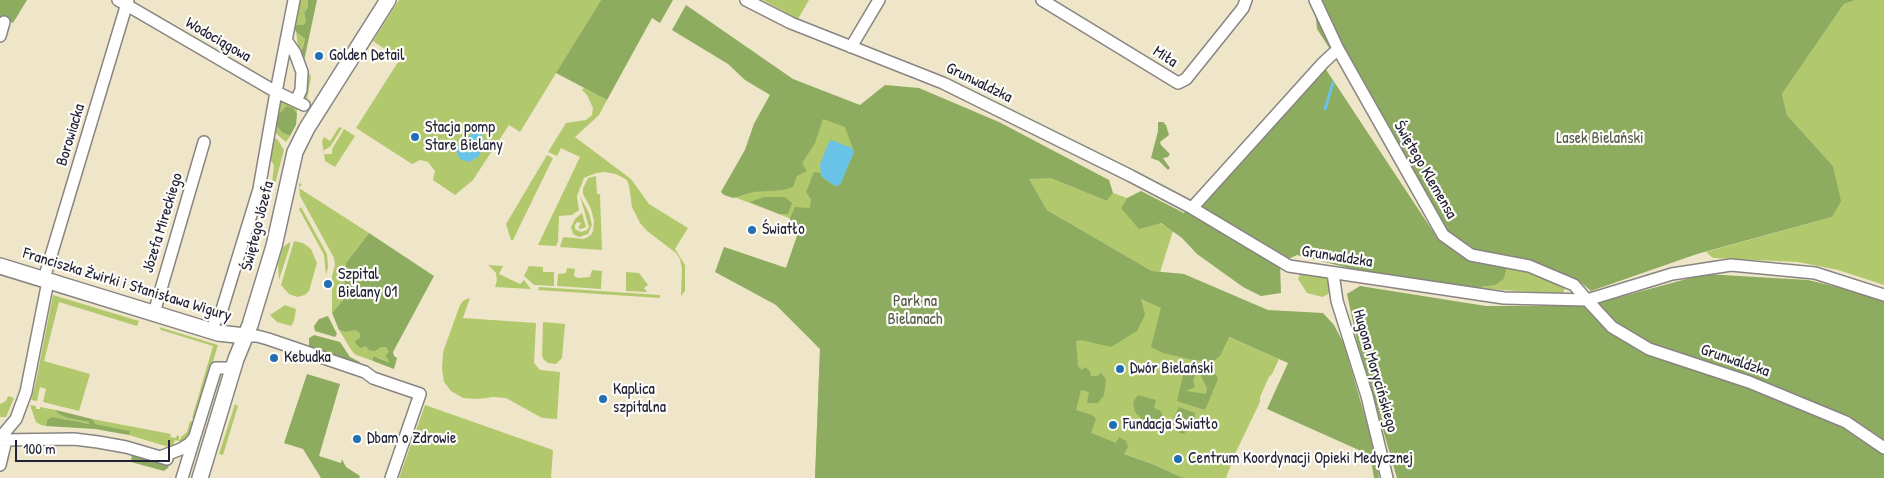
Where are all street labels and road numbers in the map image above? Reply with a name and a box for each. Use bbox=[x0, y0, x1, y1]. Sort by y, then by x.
street label: Wodociągowa bbox=[182, 14, 254, 66]
street label: Miła bbox=[1149, 42, 1181, 72]
street label: Grunwaldzka bbox=[943, 59, 1015, 107]
street label: Borowiacka bbox=[53, 102, 89, 168]
street label: Świętego Klemensa bbox=[1389, 118, 1461, 222]
street label: Józefa Mireckiego bbox=[139, 171, 187, 275]
street label: Świętego Józefa bbox=[238, 179, 278, 273]
street label: Grunwaldzka bbox=[1300, 242, 1374, 272]
street label: Franciszka Żwirki i Stanisława Wigury bbox=[20, 244, 234, 326]
street label: Hugona Morycińskiego bbox=[1348, 307, 1402, 435]
street label: Grunwaldzka bbox=[1698, 340, 1772, 382]

